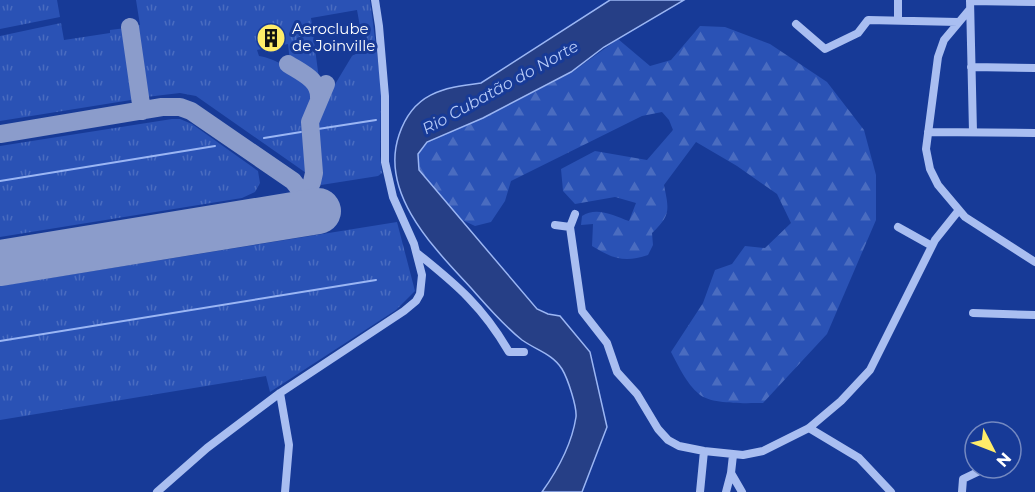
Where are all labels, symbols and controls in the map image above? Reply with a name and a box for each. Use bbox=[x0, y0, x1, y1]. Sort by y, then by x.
place label: Aeroclube de Joinville bbox=[292, 19, 375, 55]
building icon: Aeroclube de Joinville bbox=[255, 22, 287, 54]
water label: Rio Cubatão do Norte bbox=[419, 37, 582, 138]
north arrow bbox=[963, 420, 1023, 480]
text: N bbox=[992, 449, 1015, 471]

